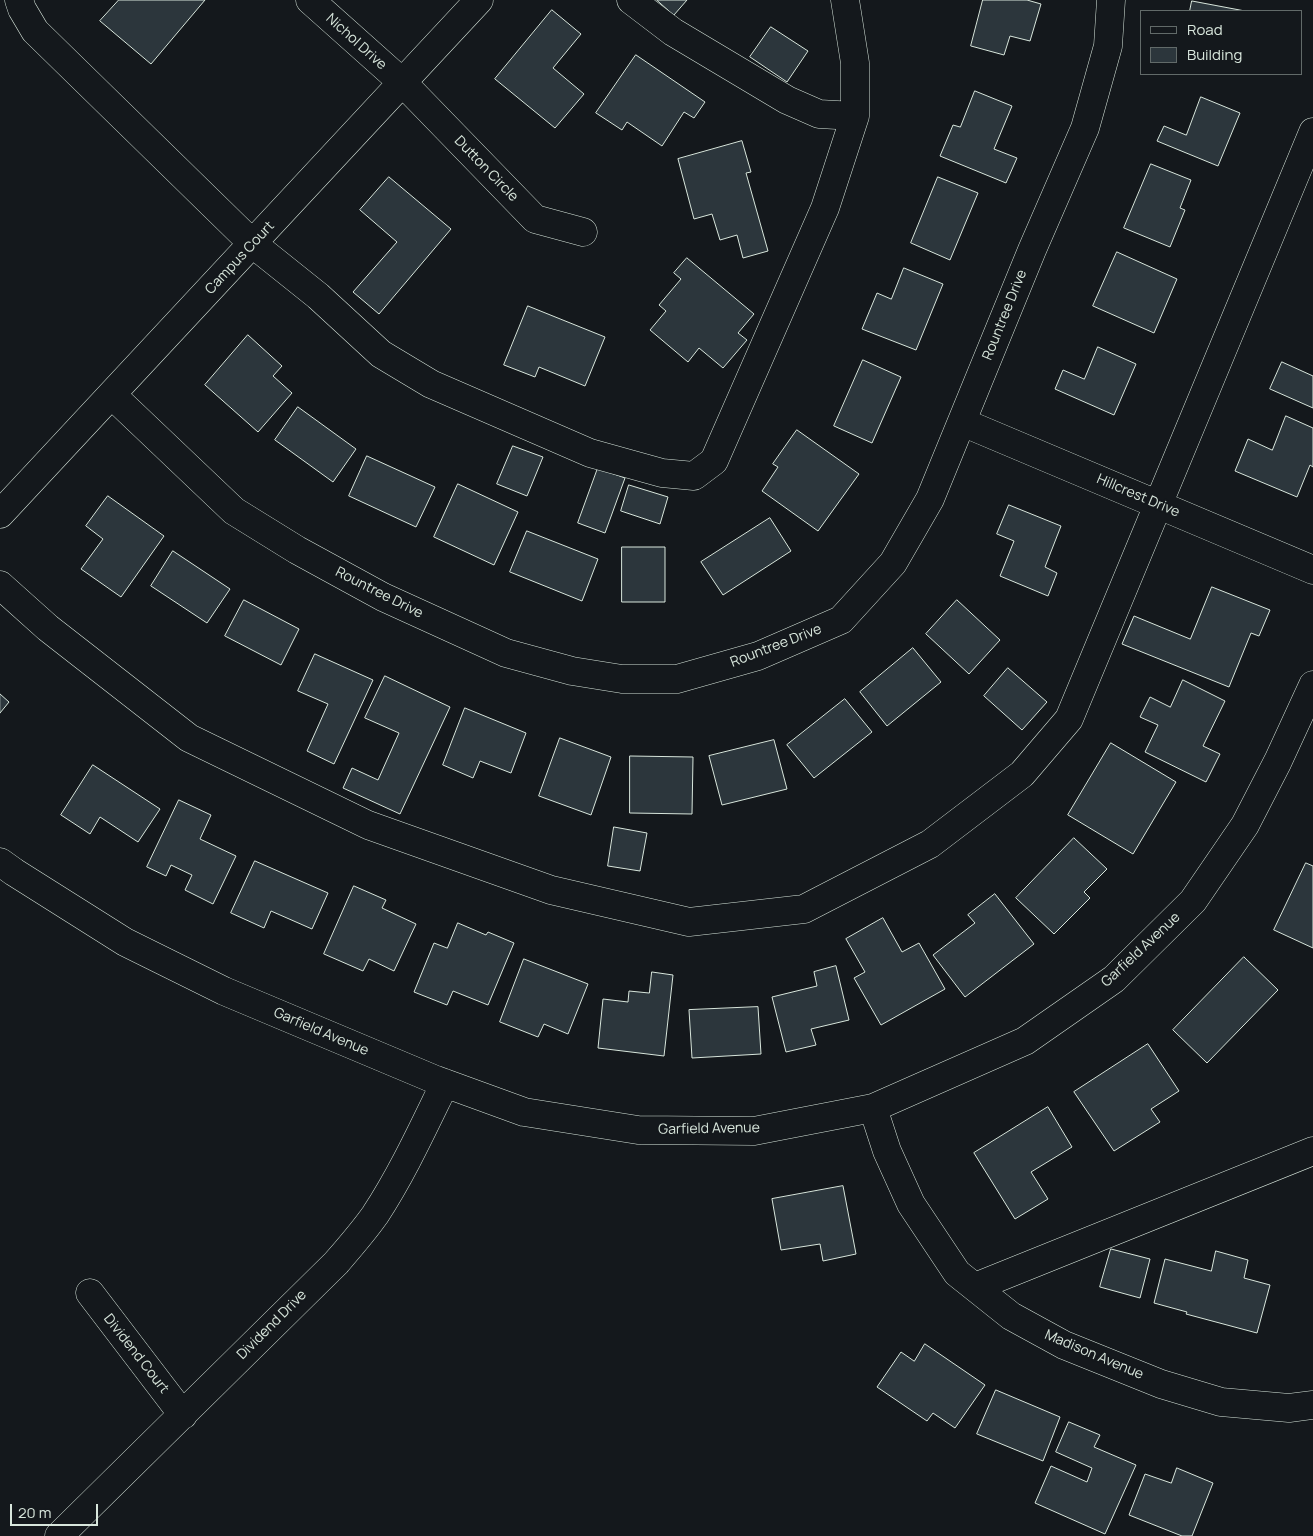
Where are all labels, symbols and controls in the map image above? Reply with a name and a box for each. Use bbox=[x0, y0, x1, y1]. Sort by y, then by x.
street label: Nichol Drive bbox=[322, 10, 390, 74]
legend bbox=[1140, 10, 1303, 75]
text: Road bbox=[1187, 19, 1223, 40]
text: Building bbox=[1187, 44, 1242, 65]
street label: Dutton Circle bbox=[451, 133, 521, 205]
street label: Campus Court bbox=[202, 218, 278, 298]
street label: Rountree Drive bbox=[979, 267, 1031, 363]
street label: Hillcrest Drive bbox=[1094, 471, 1182, 521]
street label: Rountree Drive bbox=[332, 564, 426, 622]
street label: Rountree Drive bbox=[728, 621, 824, 671]
street label: Garfield Avenue bbox=[1098, 909, 1184, 991]
street label: Garfield Avenue bbox=[271, 1004, 371, 1060]
street label: Garfield Avenue bbox=[658, 1120, 760, 1138]
street label: Dividend Drive bbox=[234, 1287, 310, 1363]
street label: Dividend Court bbox=[100, 1311, 172, 1397]
street label: Madison Avenue bbox=[1042, 1327, 1146, 1383]
scale bar bbox=[12, 1494, 100, 1526]
text: 20 m bbox=[18, 1502, 51, 1523]

